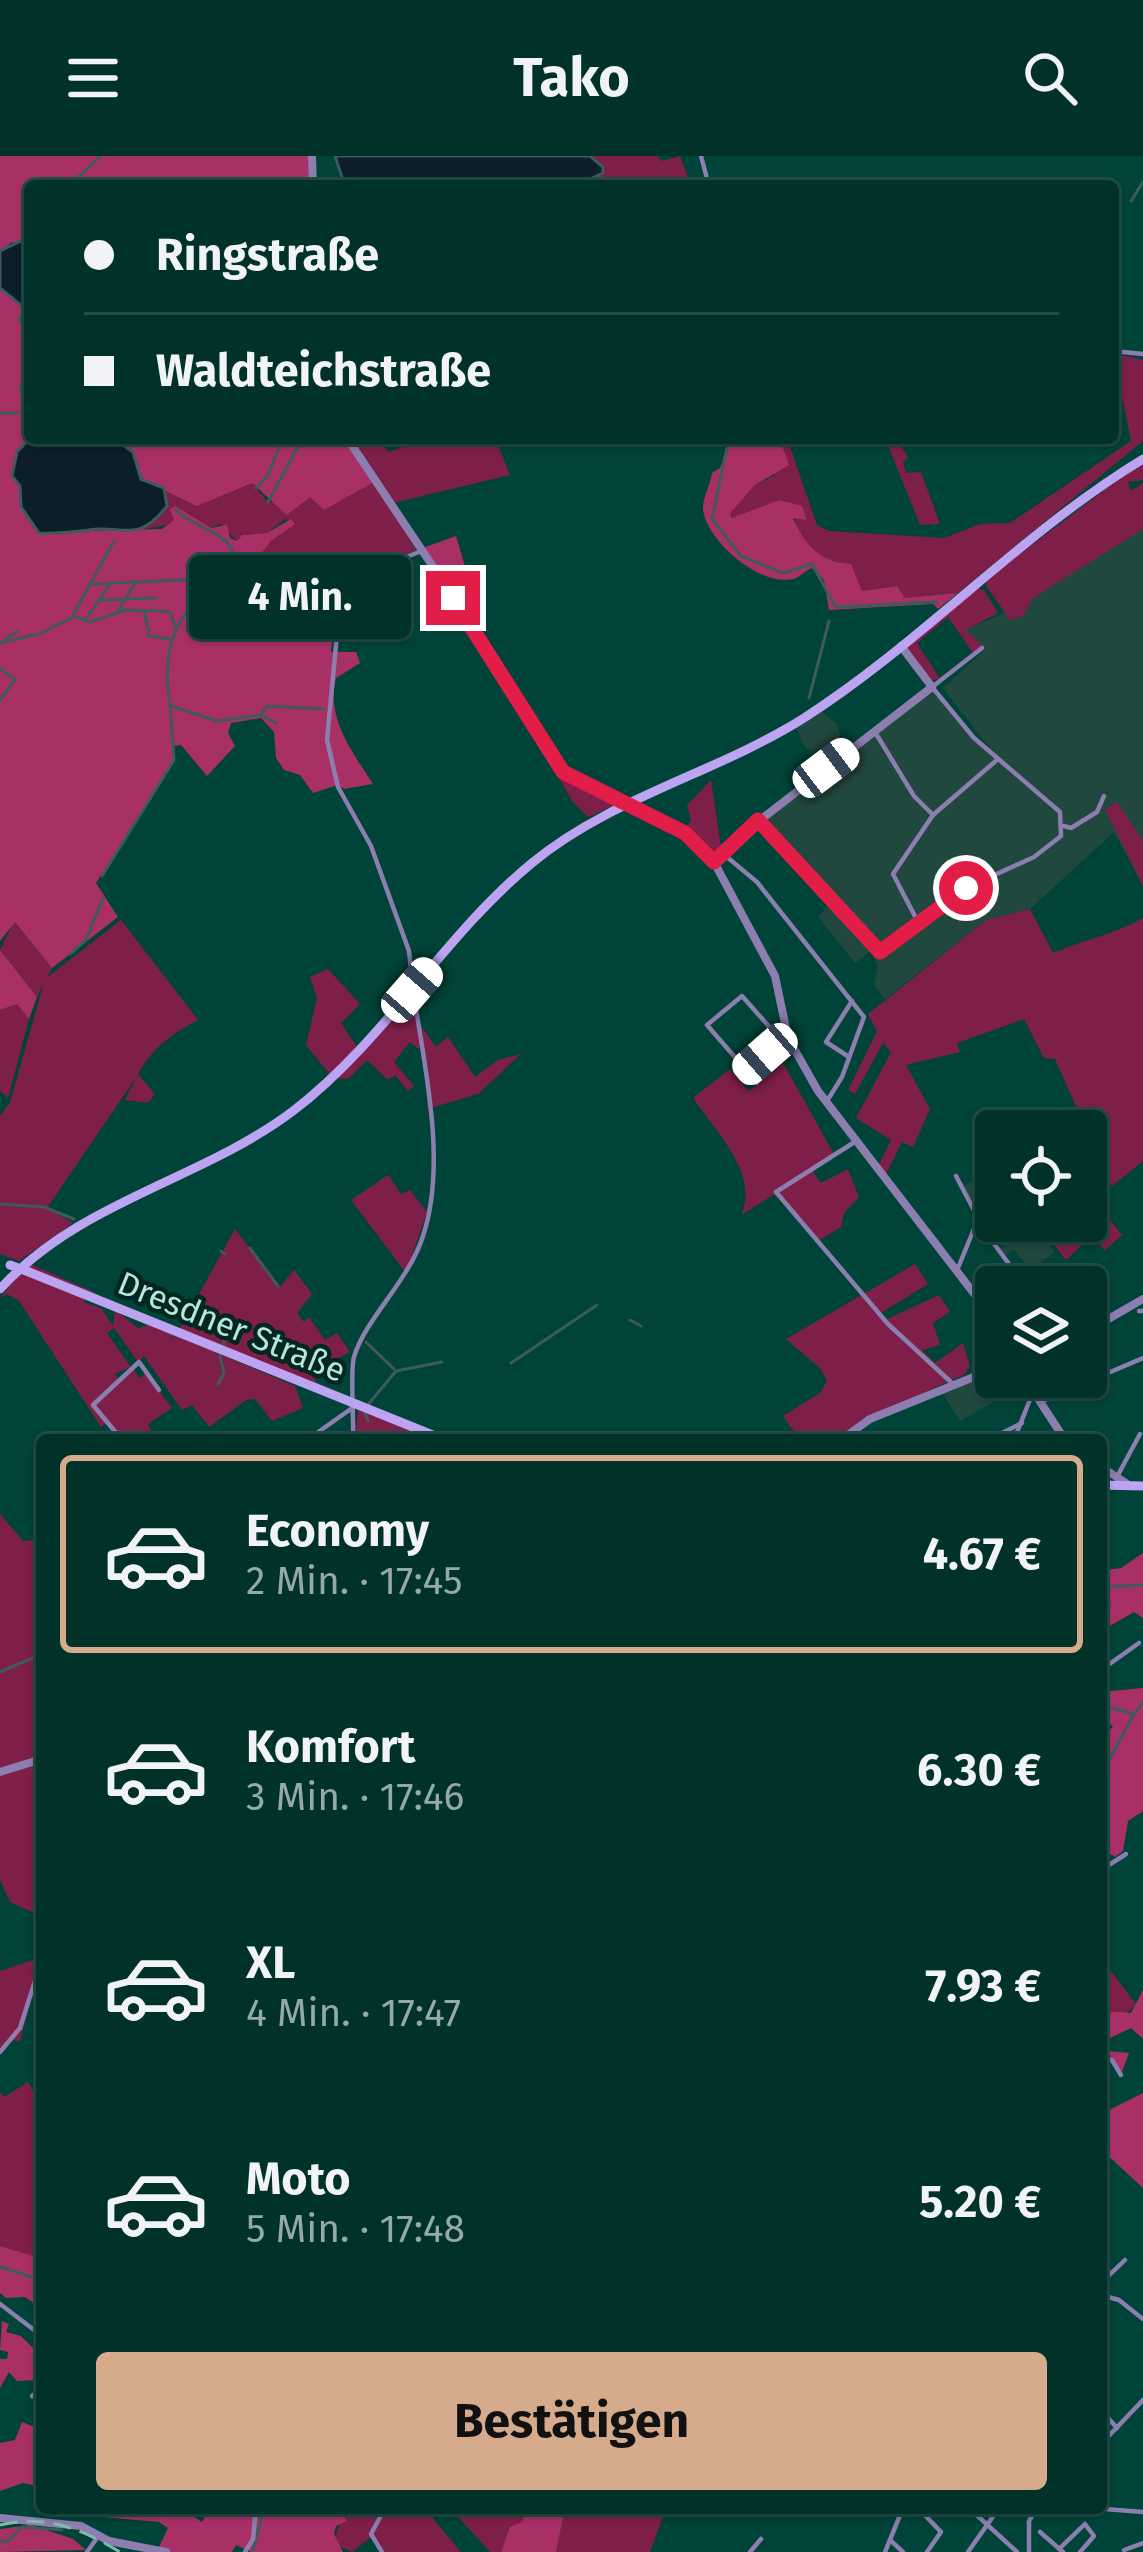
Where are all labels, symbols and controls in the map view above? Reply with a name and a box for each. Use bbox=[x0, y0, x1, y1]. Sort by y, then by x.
icon: menu bbox=[60, 45, 126, 111]
icon: search bbox=[1017, 45, 1083, 111]
text: Tako bbox=[513, 46, 630, 110]
text: Ringstraße bbox=[156, 228, 379, 282]
text: Waldteichstraße bbox=[156, 344, 491, 398]
callout: 4 Min. bbox=[189, 556, 411, 640]
route end bbox=[426, 571, 480, 625]
text: 4 Min. bbox=[248, 574, 352, 620]
car bbox=[786, 732, 866, 804]
route start bbox=[939, 861, 993, 915]
car bbox=[375, 951, 449, 1029]
car bbox=[726, 1017, 804, 1091]
map controls bbox=[975, 1110, 1107, 1398]
button: locate bbox=[975, 1110, 1107, 1242]
street label: Dresdner Straße bbox=[112, 1263, 351, 1391]
button: layers bbox=[975, 1266, 1107, 1398]
icon: car bbox=[102, 1500, 210, 1608]
text: Economy bbox=[246, 1504, 429, 1558]
text: 4.67 € bbox=[923, 1527, 1041, 1581]
text: 2 Min. · 17:45 bbox=[246, 1558, 463, 1604]
icon: car bbox=[102, 1716, 210, 1824]
text: Komfort bbox=[246, 1720, 415, 1774]
text: 6.30 € bbox=[917, 1743, 1041, 1797]
text: 3 Min. · 17:46 bbox=[246, 1774, 464, 1820]
icon: car bbox=[102, 1932, 210, 2040]
text: XL bbox=[246, 1936, 295, 1990]
text: 7.93 € bbox=[925, 1959, 1041, 2013]
text: 4 Min. · 17:47 bbox=[246, 1990, 461, 2036]
icon: car bbox=[102, 2148, 210, 2256]
text: Moto bbox=[246, 2152, 351, 2206]
text: 5.20 € bbox=[919, 2175, 1041, 2229]
text: 5 Min. · 17:48 bbox=[246, 2206, 465, 2252]
button: Bestätigen bbox=[96, 2352, 1047, 2490]

